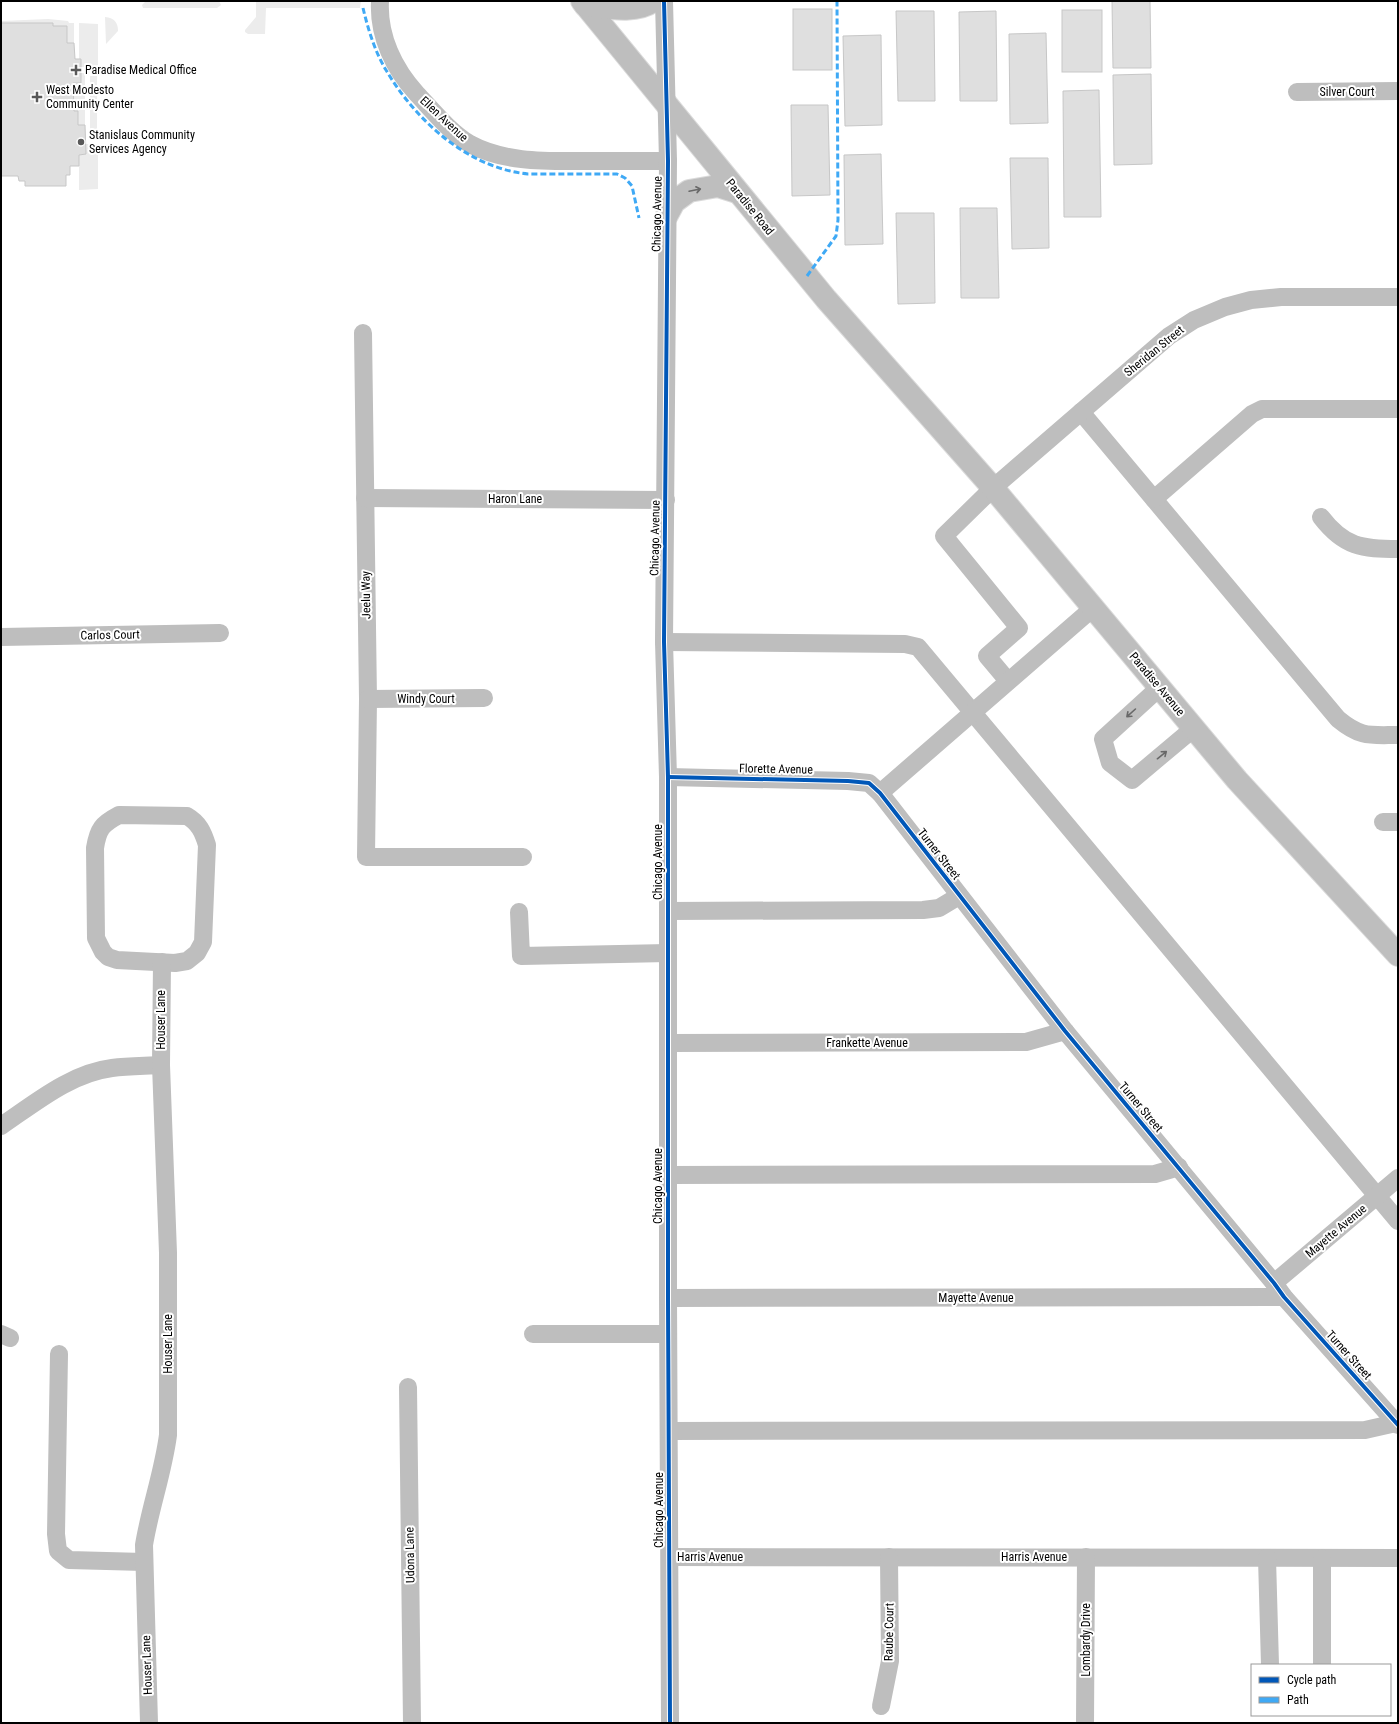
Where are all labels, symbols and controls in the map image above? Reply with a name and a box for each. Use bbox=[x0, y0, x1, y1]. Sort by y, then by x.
place label: Paradise Medical Office bbox=[85, 63, 197, 77]
marker: Paradise Medical Office bbox=[70, 64, 82, 76]
place label: West Modesto Community Center bbox=[46, 83, 134, 111]
street label: Silver Court bbox=[1320, 85, 1375, 99]
marker: West Modesto Community Center bbox=[31, 91, 43, 103]
street label: Ellen Avenue bbox=[417, 93, 471, 145]
place label: Stanislaus Community Services Agency bbox=[89, 128, 195, 156]
marker: Stanislaus Community Services Agency bbox=[76, 137, 86, 147]
street label: Chicago Avenue bbox=[649, 176, 665, 252]
street label: Paradise Road bbox=[723, 176, 777, 238]
one-way arrow bbox=[688, 186, 701, 194]
street label: Sheridan Street bbox=[1121, 322, 1187, 379]
street label: Haron Lane bbox=[488, 492, 542, 506]
street label: Chicago Avenue bbox=[647, 500, 663, 576]
street label: Jeelu Way bbox=[359, 571, 373, 619]
street label: Carlos Court bbox=[80, 627, 140, 643]
street label: Paradise Avenue bbox=[1126, 649, 1188, 719]
street label: Windy Court bbox=[397, 692, 455, 706]
one-way arrow bbox=[1126, 709, 1136, 718]
one-way arrow bbox=[1156, 750, 1167, 759]
street label: Florette Avenue bbox=[739, 761, 813, 777]
street label: Chicago Avenue bbox=[651, 824, 665, 900]
street label: Turner Street bbox=[915, 826, 964, 883]
street label: Houser Lane bbox=[154, 990, 168, 1050]
street label: Frankette Avenue bbox=[826, 1036, 908, 1050]
street label: Turner Street bbox=[1116, 1079, 1166, 1135]
street label: Chicago Avenue bbox=[651, 1148, 665, 1224]
street label: Mayette Avenue bbox=[1303, 1201, 1370, 1261]
street label: Mayette Avenue bbox=[938, 1291, 1014, 1305]
street label: Houser Lane bbox=[161, 1314, 175, 1374]
street label: Turner Street bbox=[1323, 1328, 1375, 1383]
street label: Chicago Avenue bbox=[652, 1472, 666, 1548]
street label: Udona Lane bbox=[403, 1527, 417, 1583]
street label: Harris Avenue bbox=[677, 1550, 743, 1564]
street label: Harris Avenue bbox=[1001, 1550, 1067, 1564]
street label: Raube Court bbox=[881, 1602, 897, 1661]
street label: Lombardy Drive bbox=[1079, 1603, 1093, 1677]
street label: Houser Lane bbox=[139, 1635, 155, 1695]
legend bbox=[1251, 1664, 1391, 1716]
text: Cycle path bbox=[1287, 1673, 1337, 1687]
text: Path bbox=[1287, 1693, 1309, 1707]

